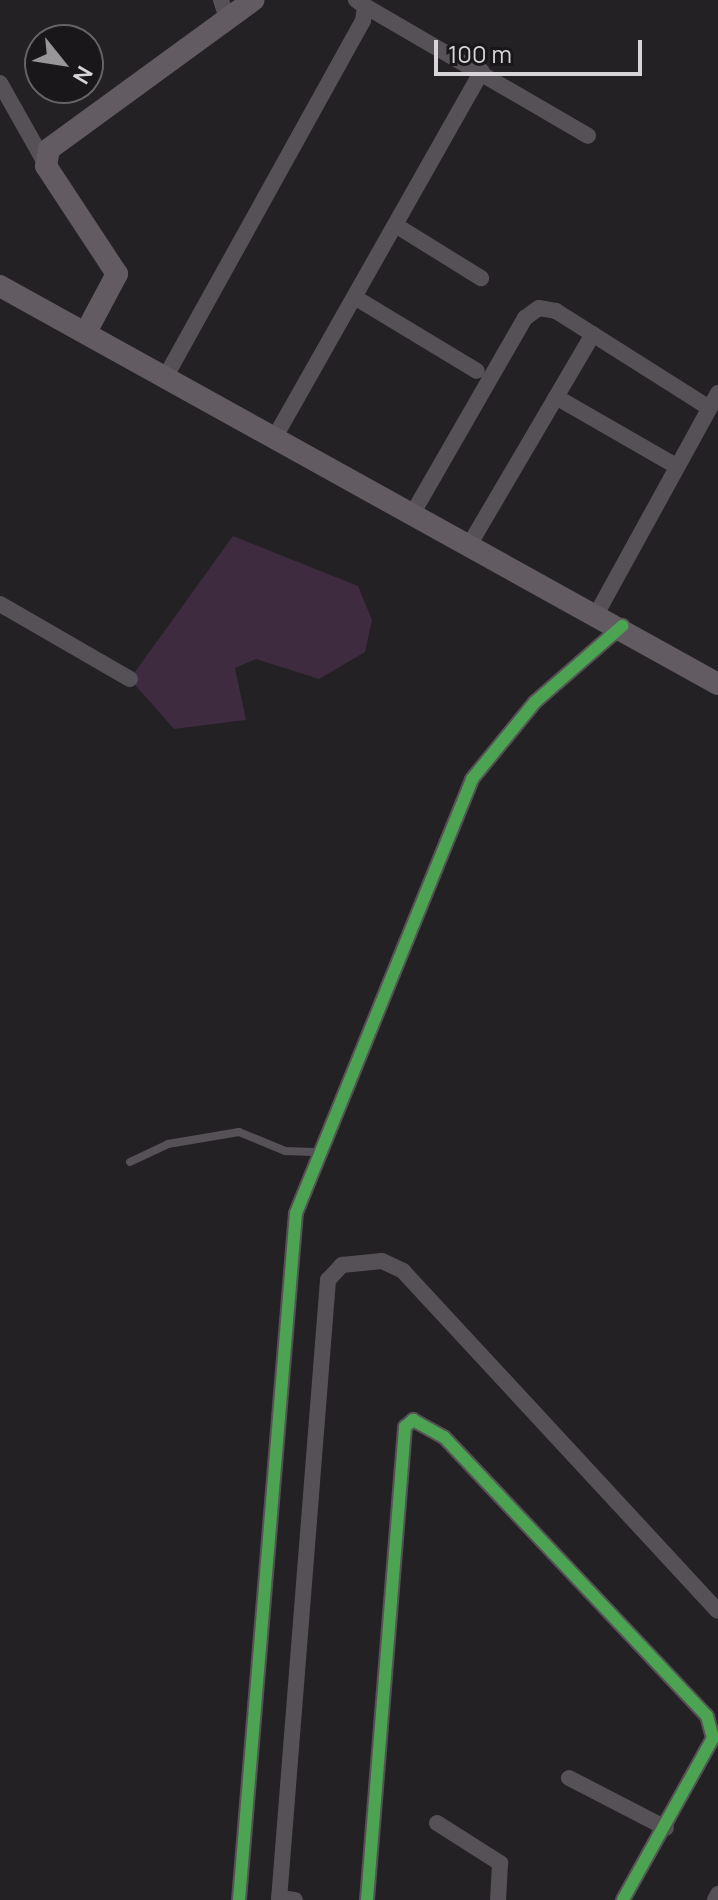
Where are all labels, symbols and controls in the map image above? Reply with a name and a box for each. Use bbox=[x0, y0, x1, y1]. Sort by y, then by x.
north arrow bbox=[24, 24, 104, 104]
scale bar bbox=[438, 24, 646, 74]
text: 100 m bbox=[448, 37, 512, 70]
text: N bbox=[66, 61, 100, 89]

